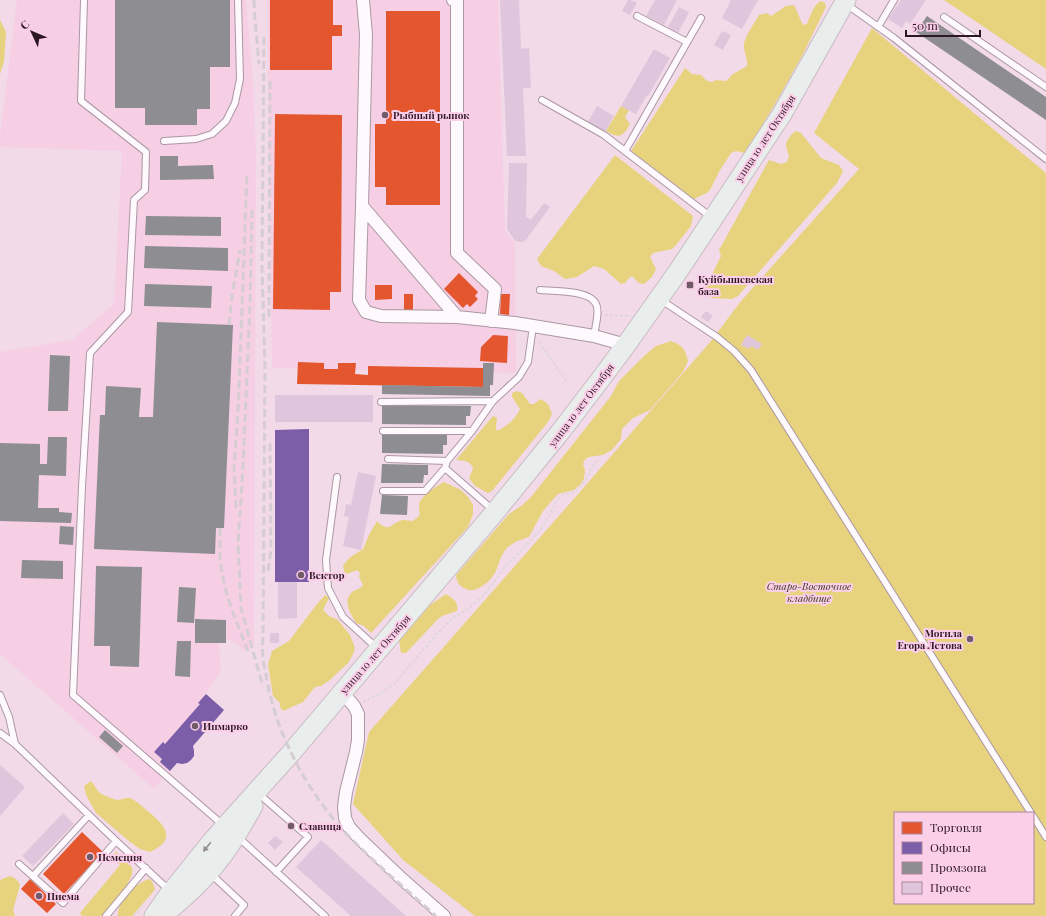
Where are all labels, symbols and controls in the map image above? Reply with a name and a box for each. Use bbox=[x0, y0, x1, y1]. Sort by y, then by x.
north arrow bbox=[12, 12, 52, 52]
scale bar bbox=[906, 12, 980, 38]
text: С bbox=[16, 17, 33, 33]
text: 50 m bbox=[912, 17, 938, 33]
street label: улица 10 лет Октября bbox=[731, 91, 799, 185]
place label: Рыбный рынок bbox=[393, 108, 470, 122]
marker: Рыбный рынок bbox=[380, 110, 390, 120]
place label: Куйбышевская база bbox=[698, 272, 773, 298]
marker: Куйбышевская база bbox=[685, 280, 695, 290]
street label: улица 10 лет Октября bbox=[544, 360, 617, 450]
place label: Вектор bbox=[309, 568, 344, 582]
marker: Вектор bbox=[296, 570, 306, 580]
park label: Старо-Восточное кладбище bbox=[767, 579, 852, 605]
street label: улица 10 лет Октября bbox=[336, 611, 414, 697]
place label: Могила Егора Летова bbox=[897, 626, 963, 652]
marker: Могила Егора Летова bbox=[965, 634, 975, 644]
place label: Инмарко bbox=[203, 719, 248, 733]
marker: Инмарко bbox=[190, 721, 200, 731]
legend bbox=[894, 812, 1034, 904]
place label: Славица bbox=[299, 819, 342, 833]
text: Торговля bbox=[930, 819, 983, 835]
marker: Славица bbox=[286, 821, 296, 831]
text: Офисы bbox=[930, 839, 971, 855]
one-way arrow bbox=[203, 841, 211, 852]
place label: Немеция bbox=[98, 850, 142, 864]
marker: Немеция bbox=[85, 852, 95, 862]
text: Промзона bbox=[930, 859, 987, 875]
text: Прочее bbox=[930, 879, 971, 895]
place label: Нисма bbox=[47, 889, 80, 903]
marker: Нисма bbox=[34, 891, 44, 901]

